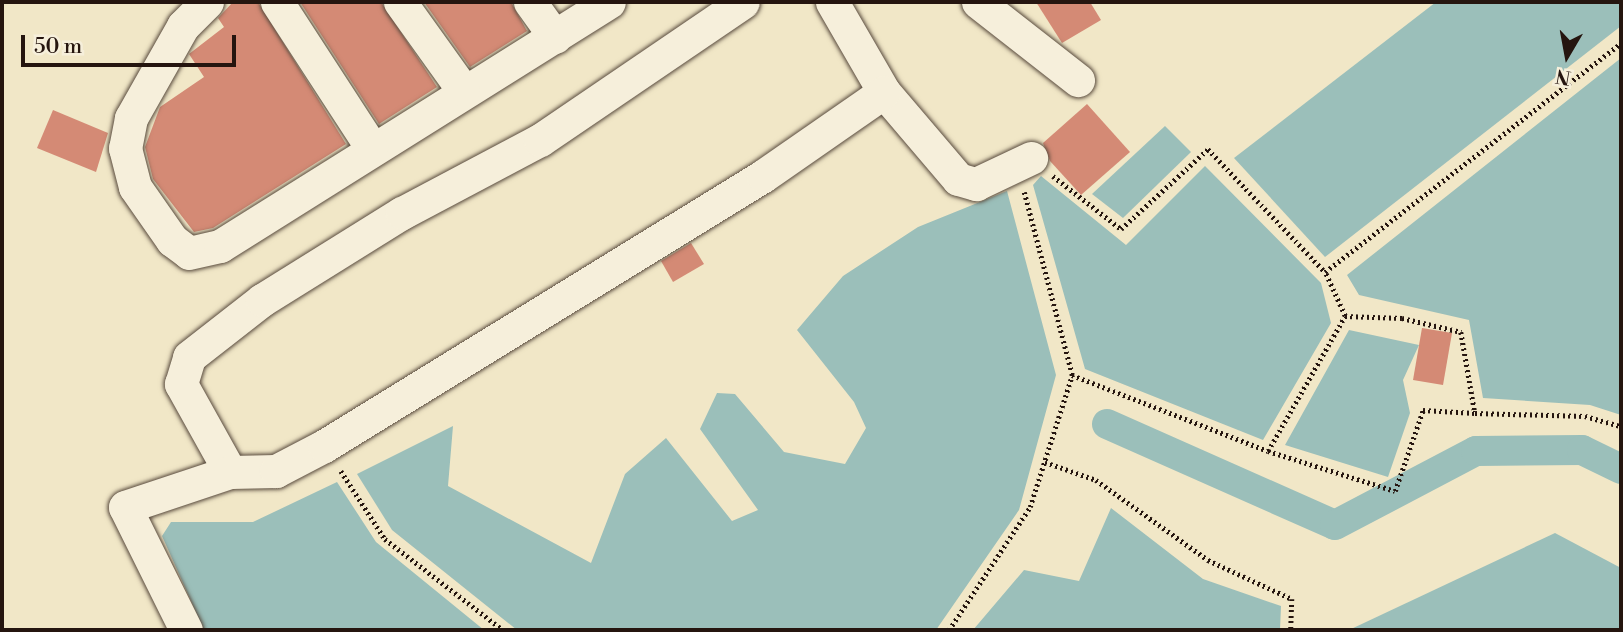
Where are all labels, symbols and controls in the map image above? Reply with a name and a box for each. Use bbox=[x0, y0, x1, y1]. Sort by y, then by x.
scale bar bbox=[24, 21, 240, 65]
north arrow bbox=[1532, 21, 1602, 91]
text: 50 m bbox=[34, 34, 82, 60]
text: N bbox=[1554, 64, 1573, 90]

